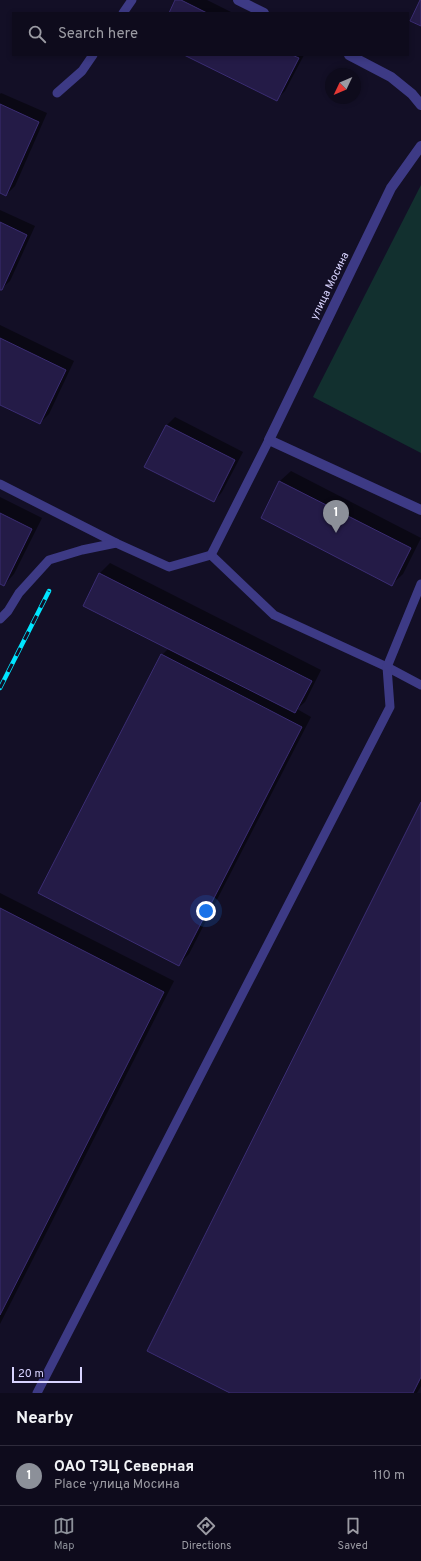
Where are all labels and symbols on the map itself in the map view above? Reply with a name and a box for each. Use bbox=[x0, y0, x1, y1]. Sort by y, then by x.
north arrow bbox=[325, 68, 361, 104]
street label: улица Мосина bbox=[308, 250, 353, 322]
pin: 1 bbox=[323, 500, 349, 533]
your location bbox=[196, 901, 216, 921]
scale bar bbox=[12, 1365, 82, 1384]

